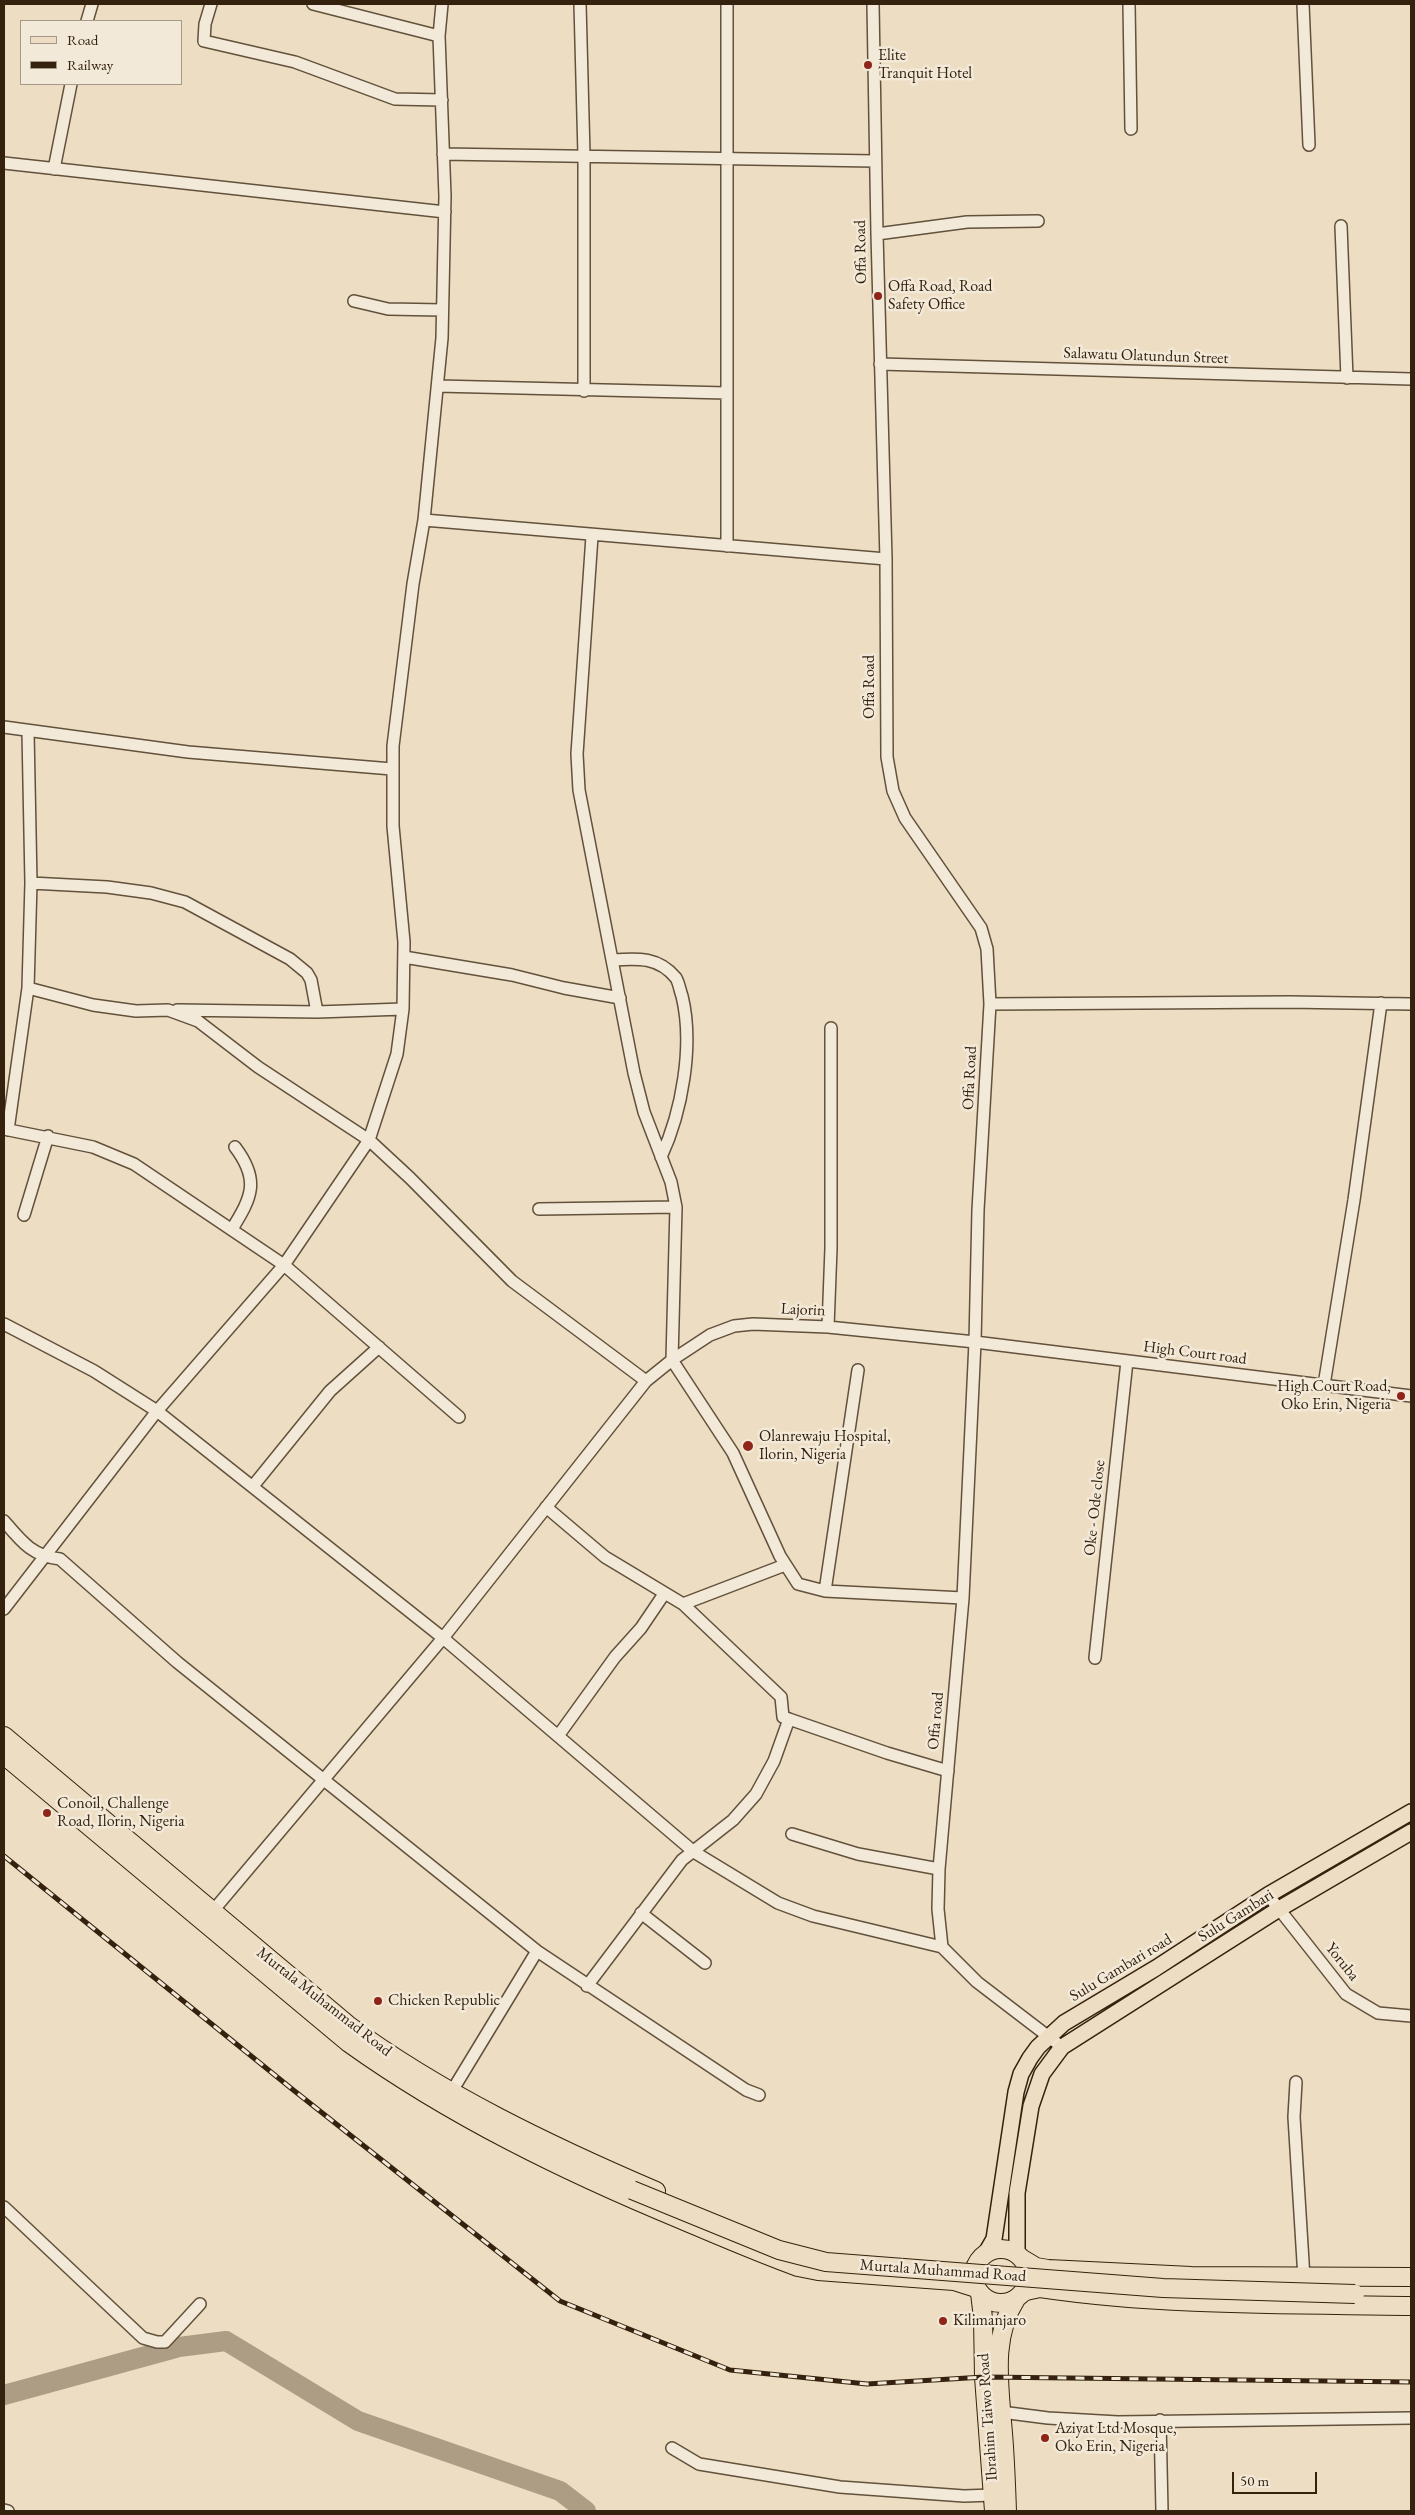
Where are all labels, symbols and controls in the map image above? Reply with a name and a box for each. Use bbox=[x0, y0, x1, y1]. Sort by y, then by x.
legend bbox=[20, 20, 182, 85]
text: Road bbox=[67, 30, 98, 49]
place label: Elite Tranquit Hotel bbox=[878, 46, 972, 84]
text: Railway bbox=[67, 55, 113, 74]
marker: Elite Tranquit Hotel bbox=[862, 59, 874, 71]
street label: Offa Road bbox=[851, 220, 871, 284]
place label: Offa Road, Road Safety Office bbox=[888, 277, 992, 315]
marker: Offa Road, Road Safety Office bbox=[872, 290, 884, 302]
street label: Salawatu Olatundun Street bbox=[1063, 344, 1229, 368]
street label: Offa Road bbox=[860, 655, 880, 719]
street label: Offa Road bbox=[959, 1046, 981, 1110]
street label: Lajorin bbox=[780, 1299, 826, 1321]
street label: High Court road bbox=[1142, 1337, 1248, 1369]
place label: High Court Road, Oko Erin, Nigeria bbox=[1277, 1377, 1391, 1415]
marker: High Court Road, Oko Erin, Nigeria bbox=[1395, 1390, 1407, 1402]
place label: Olanrewaju Hospital, Ilorin, Nigeria bbox=[759, 1427, 891, 1465]
marker: Olanrewaju Hospital, Ilorin, Nigeria bbox=[741, 1439, 755, 1453]
street label: Oke - Ode close bbox=[1080, 1459, 1110, 1557]
street label: Offa road bbox=[924, 1691, 948, 1751]
place label: Conoil, Challenge Road, Ilorin, Nigeria bbox=[57, 1794, 185, 1832]
marker: Conoil, Challenge Road, Ilorin, Nigeria bbox=[41, 1807, 53, 1819]
street label: Sulu Gambari bbox=[1195, 1885, 1277, 1947]
street label: Sulu Gambari road bbox=[1066, 1930, 1176, 2006]
street label: Yoruba bbox=[1321, 1939, 1363, 1985]
street label: Murtala Muhammad Road bbox=[252, 1943, 396, 2061]
place label: Chicken Republic bbox=[388, 1991, 500, 2011]
marker: Chicken Republic bbox=[372, 1995, 384, 2007]
street label: Murtala Muhammad Road bbox=[859, 2256, 1027, 2286]
place label: Kilimanjaro bbox=[953, 2311, 1026, 2331]
marker: Kilimanjaro bbox=[937, 2315, 949, 2327]
street label: Ibrahim Taiwo Road bbox=[974, 2353, 1002, 2481]
place label: Aziyat Ltd Mosque, Oko Erin, Nigeria bbox=[1055, 2419, 1177, 2457]
marker: Aziyat Ltd Mosque, Oko Erin, Nigeria bbox=[1039, 2432, 1051, 2444]
scale bar bbox=[1235, 2462, 1320, 2494]
text: 50 m bbox=[1240, 2471, 1269, 2490]

